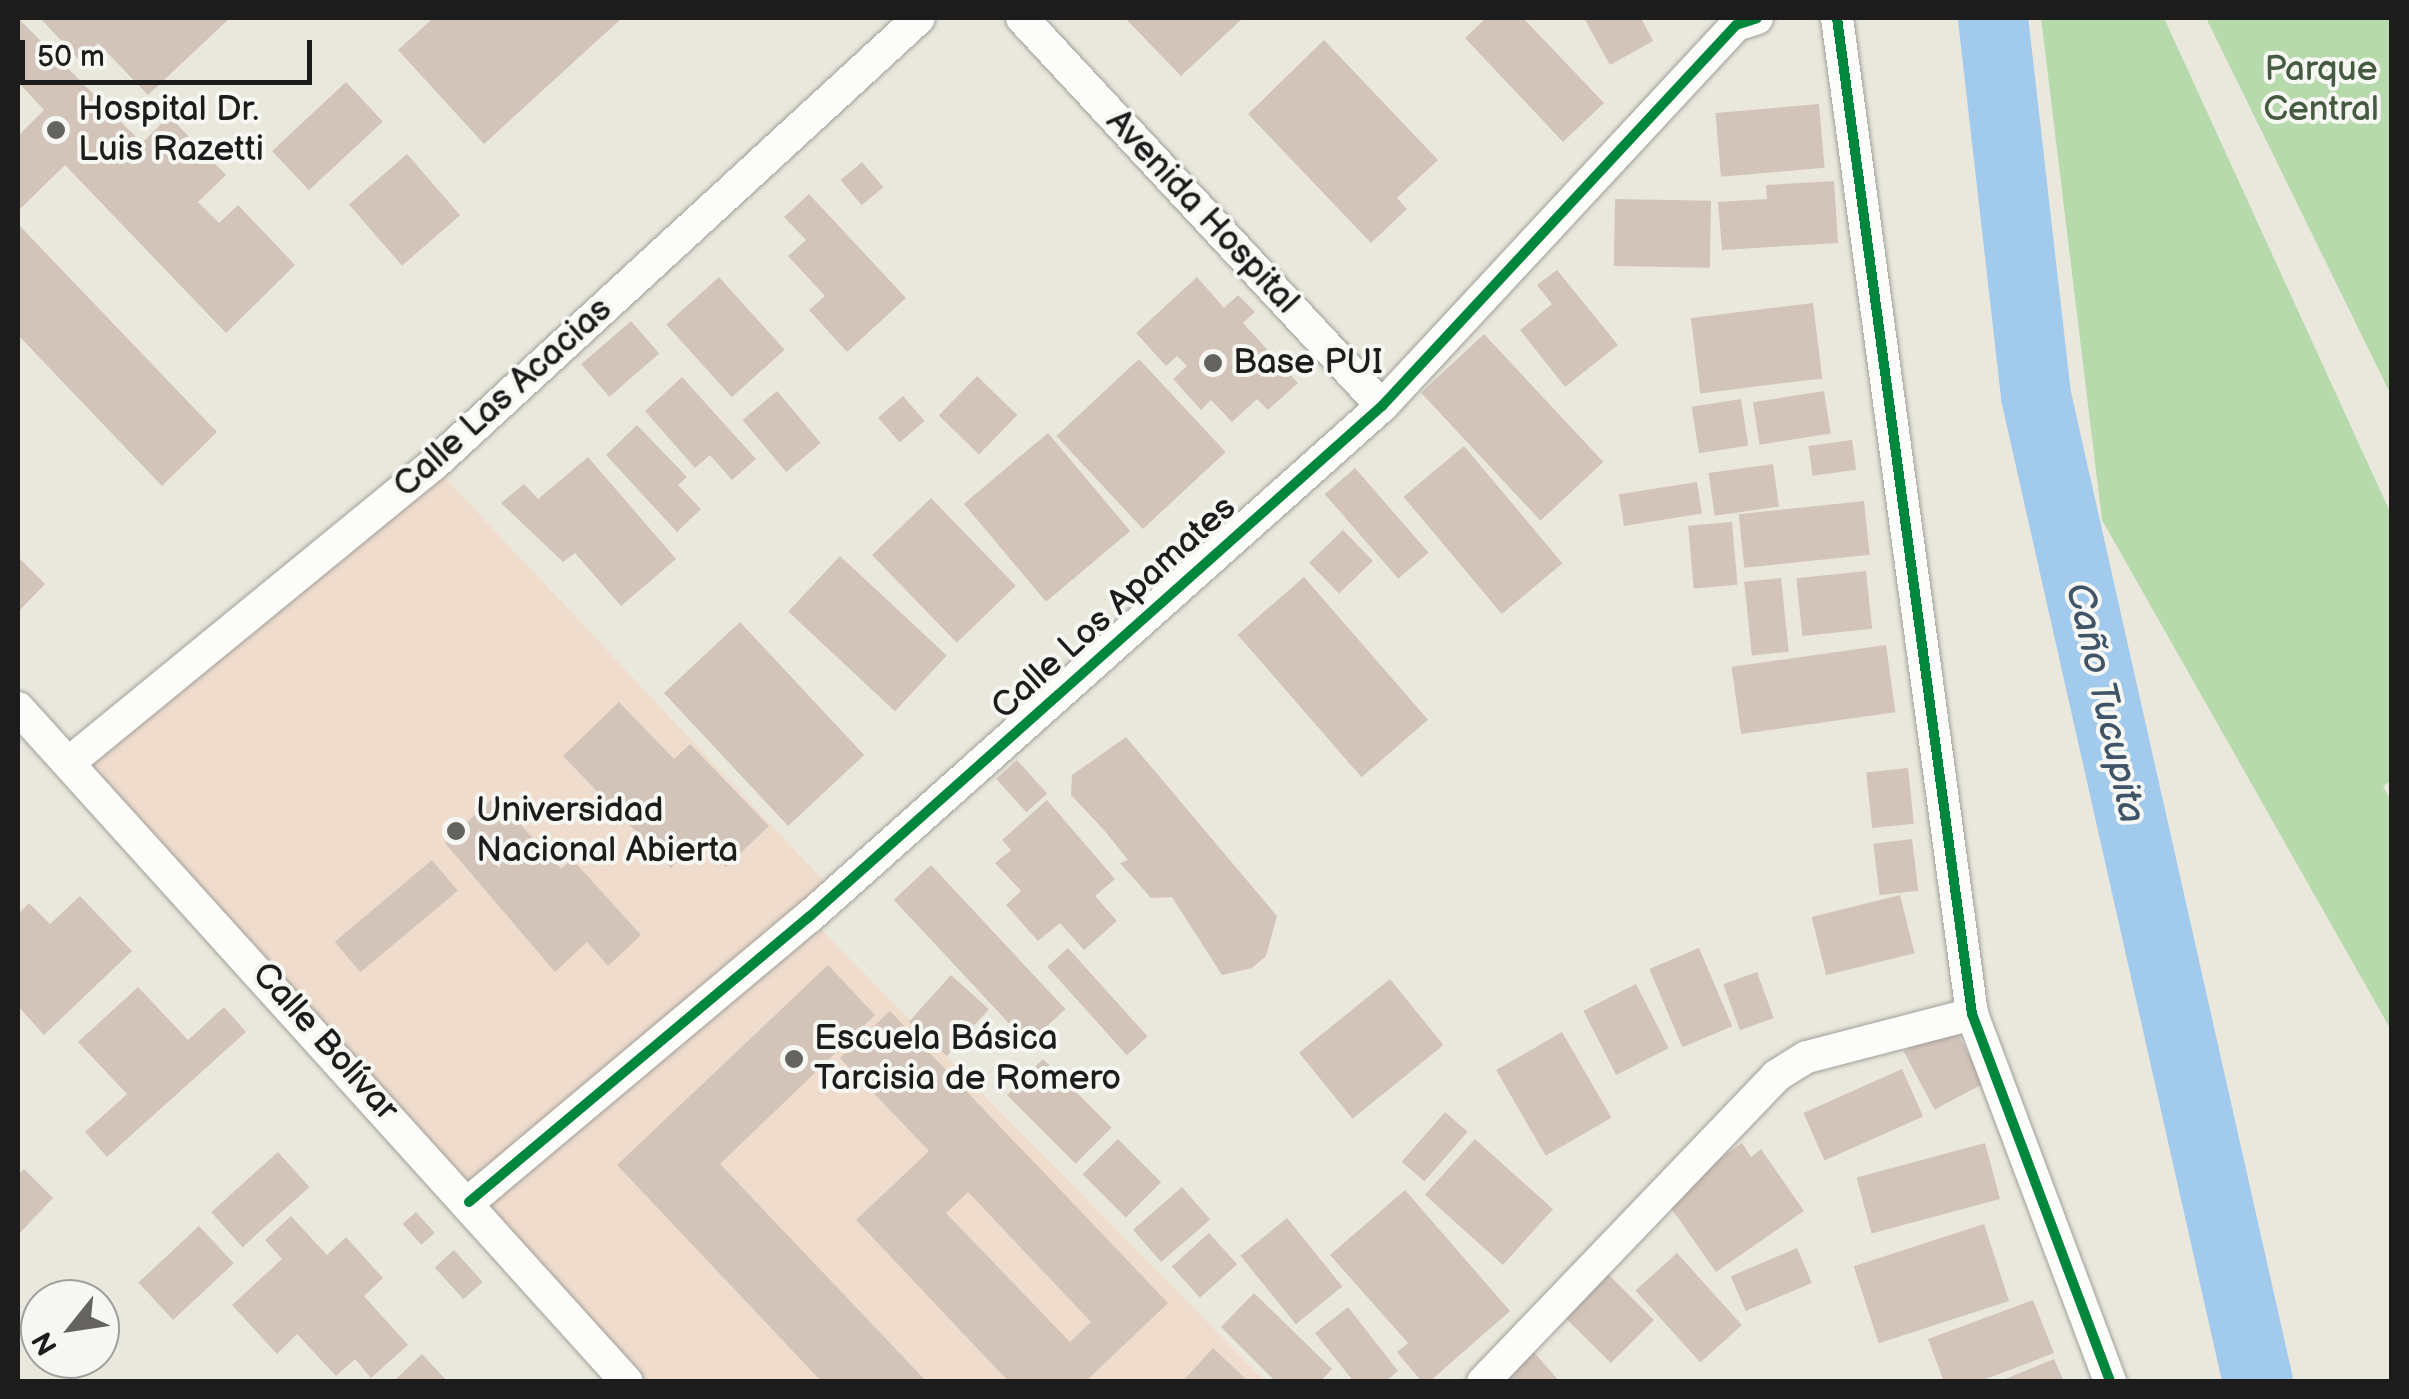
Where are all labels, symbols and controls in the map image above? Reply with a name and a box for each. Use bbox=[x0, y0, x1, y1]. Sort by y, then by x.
scale bar bbox=[25, 20, 318, 82]
text: 50 m bbox=[37, 39, 105, 75]
park label: Parque Central bbox=[2263, 49, 2379, 131]
place label: Hospital Dr. Luis Razetti bbox=[78, 89, 264, 171]
street label: Avenida Hospital bbox=[1097, 101, 1307, 323]
marker: Hospital Dr. Luis Razetti bbox=[43, 117, 69, 143]
street label: Calle Las Acacias bbox=[385, 289, 621, 507]
place label: Base PUI bbox=[1233, 342, 1383, 384]
marker: Base PUI bbox=[1202, 352, 1224, 374]
street label: Calle Los Apamates bbox=[983, 487, 1245, 729]
water label: Caño Tucupita bbox=[2055, 578, 2155, 828]
place label: Universidad Nacional Abierta bbox=[476, 790, 738, 872]
marker: Universidad Nacional Abierta bbox=[445, 820, 467, 842]
street label: Calle Bolívar bbox=[243, 954, 407, 1130]
place label: Escuela Básica Tarcisia de Romero bbox=[814, 1018, 1121, 1100]
marker: Escuela Básica Tarcisia de Romero bbox=[783, 1048, 805, 1070]
north arrow bbox=[20, 1279, 120, 1379]
text: N bbox=[26, 1326, 65, 1361]

